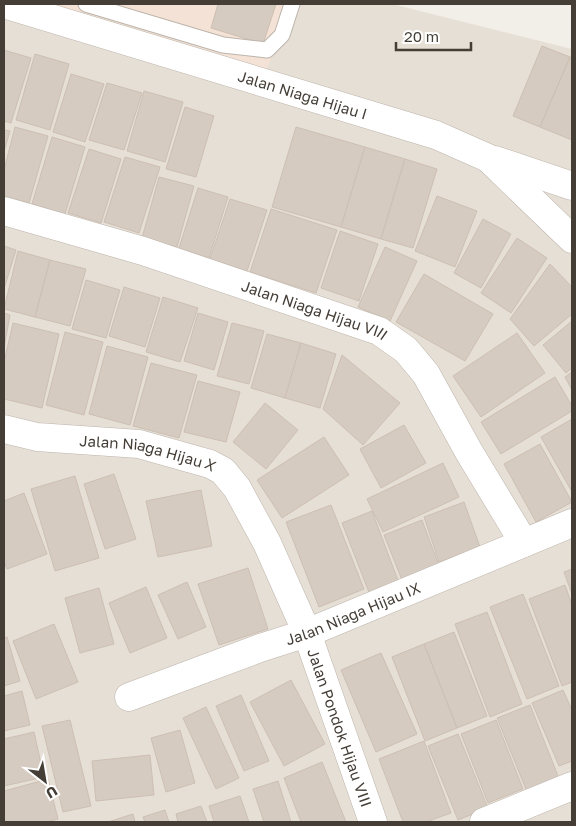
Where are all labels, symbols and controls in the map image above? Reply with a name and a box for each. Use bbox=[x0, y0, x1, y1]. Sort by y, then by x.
scale bar bbox=[396, 20, 471, 52]
text: 20 m bbox=[404, 27, 439, 45]
street label: Jalan Niaga Hijau I bbox=[236, 66, 369, 123]
street label: Jalan Niaga Hijau VIII bbox=[239, 276, 391, 344]
street label: Jalan Niaga Hijau X bbox=[79, 431, 219, 475]
street label: Jalan Niaga Hijau IX bbox=[283, 578, 423, 648]
street label: Jalan Pondok Hijau VIII bbox=[304, 646, 376, 809]
north arrow bbox=[20, 756, 70, 806]
text: U bbox=[43, 783, 61, 802]

